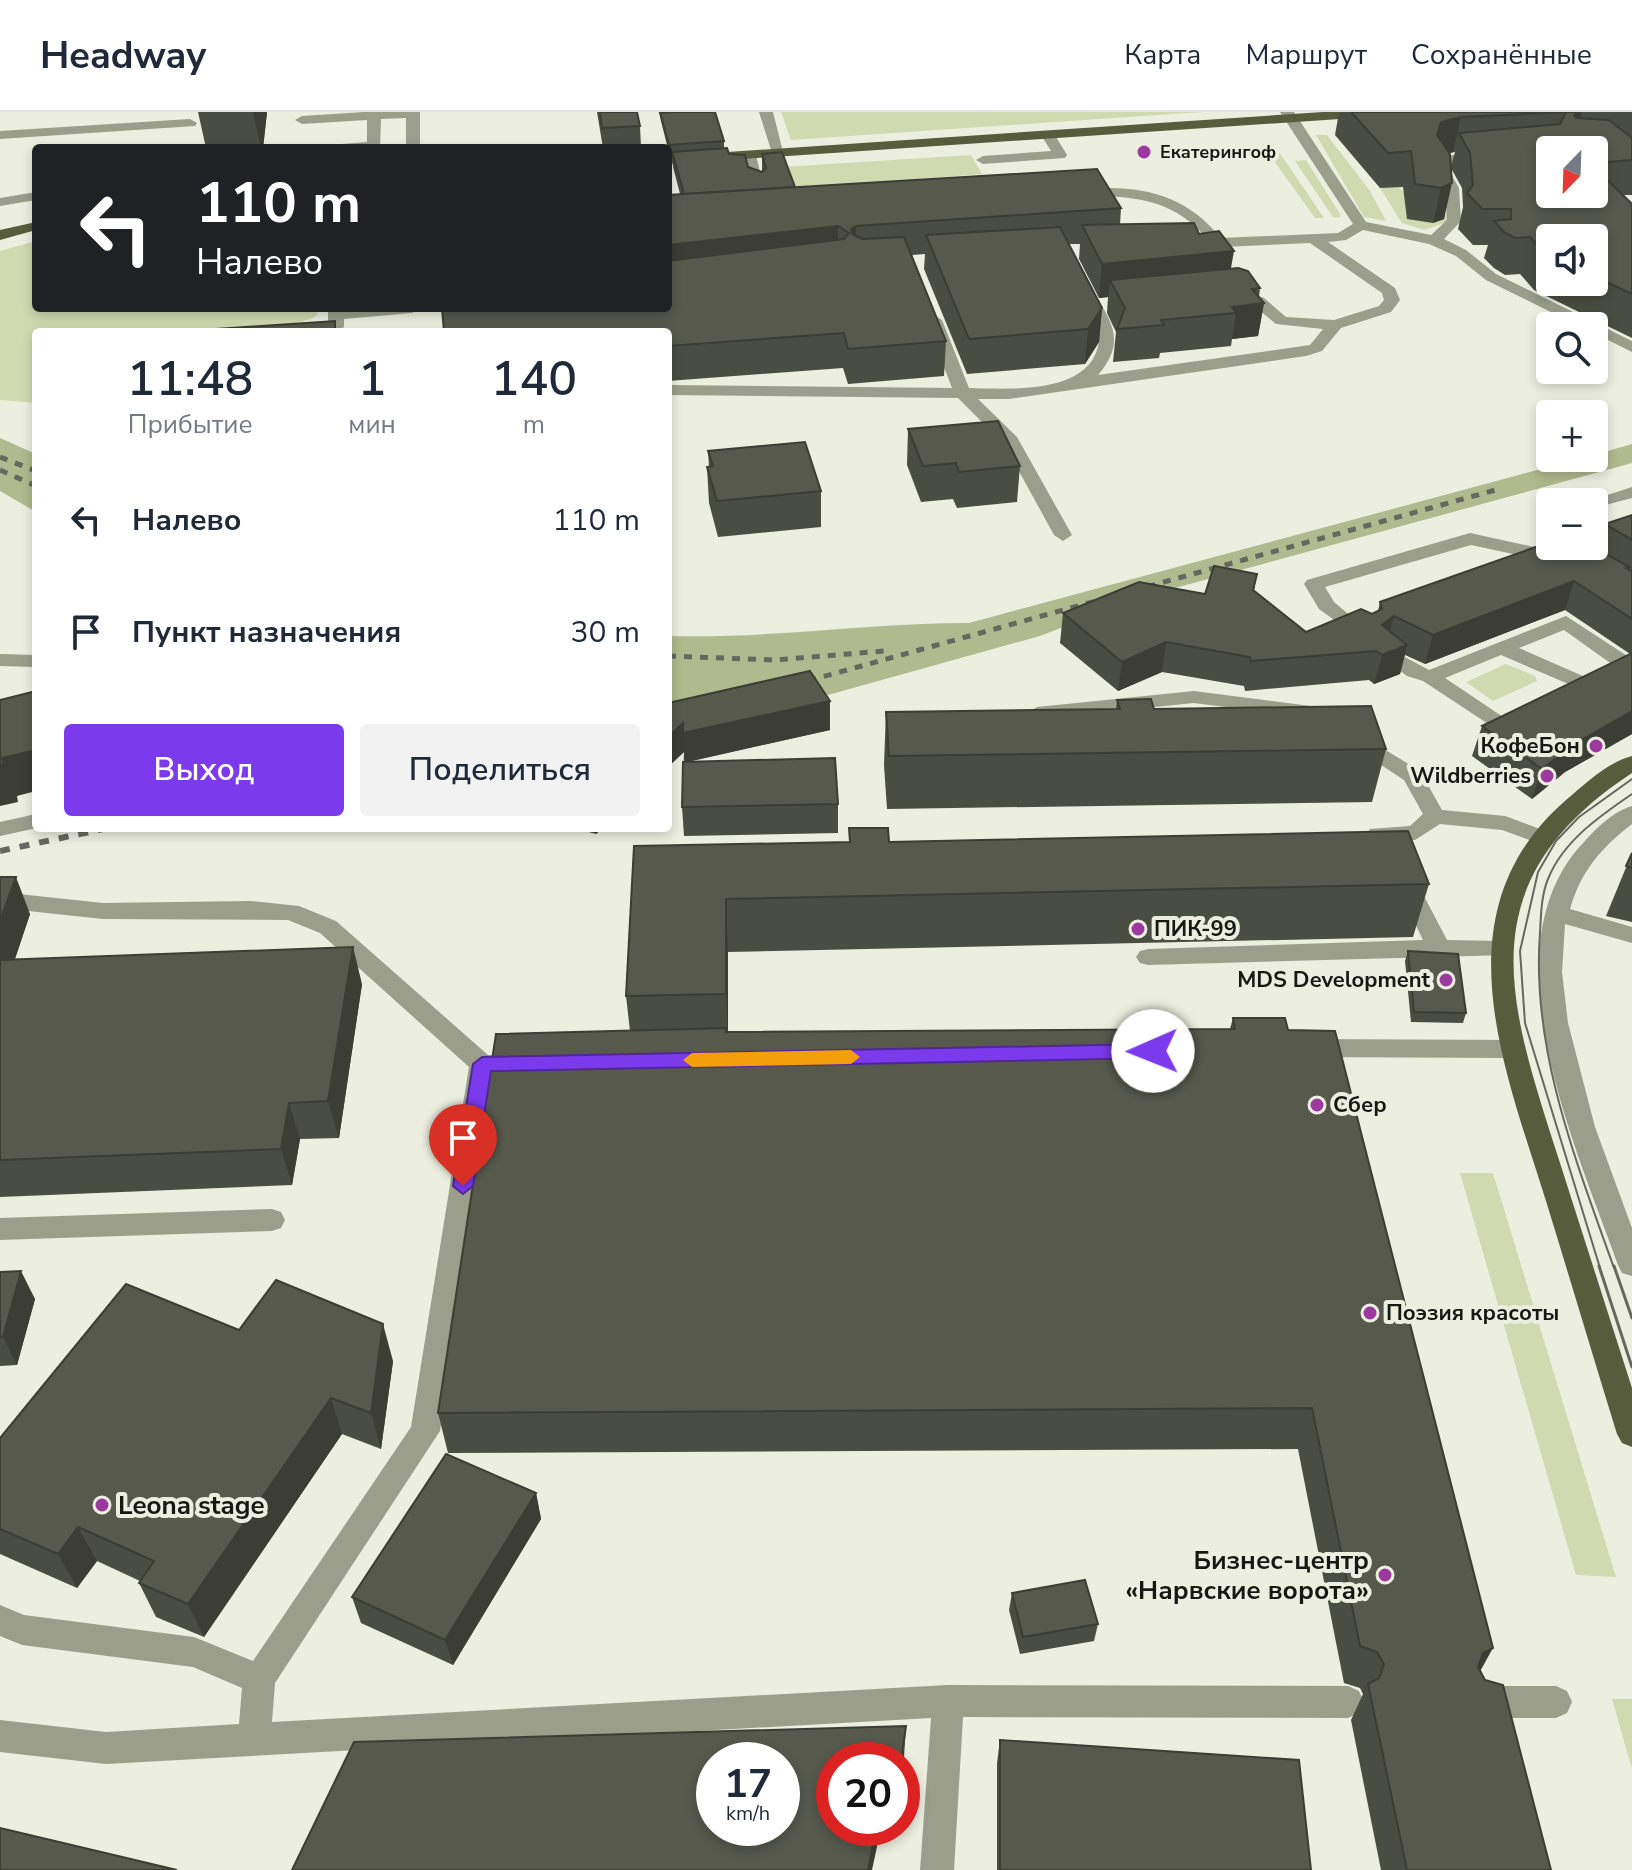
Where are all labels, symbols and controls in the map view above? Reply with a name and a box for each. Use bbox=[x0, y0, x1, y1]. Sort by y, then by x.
text: Headway bbox=[40, 30, 206, 81]
text: Карта bbox=[1124, 36, 1201, 74]
text: Маршрут bbox=[1245, 36, 1367, 74]
text: Сохранённые bbox=[1411, 36, 1592, 74]
north arrow bbox=[1536, 136, 1608, 208]
map controls bbox=[1536, 136, 1608, 560]
place label: Екатерингоф bbox=[1160, 140, 1276, 164]
marker: Екатерингоф bbox=[1135, 143, 1153, 161]
text: 110 m bbox=[196, 165, 361, 242]
icon: left bbox=[64, 176, 168, 280]
button: sound bbox=[1536, 224, 1608, 296]
text: Налево bbox=[196, 238, 323, 287]
button: search bbox=[1536, 312, 1608, 384]
text: 11:48 bbox=[127, 346, 253, 412]
text: 1 bbox=[358, 346, 386, 412]
text: 140 bbox=[491, 346, 577, 412]
button: + bbox=[1536, 400, 1608, 472]
text: Прибытие bbox=[128, 407, 253, 442]
text: мин bbox=[348, 407, 396, 442]
text: m bbox=[523, 407, 545, 442]
button: − bbox=[1536, 488, 1608, 560]
icon: left bbox=[64, 498, 108, 542]
text: Налево bbox=[132, 500, 241, 541]
text: 110 m bbox=[553, 500, 640, 541]
icon: arrive bbox=[64, 610, 108, 654]
text: Пункт назначения bbox=[132, 612, 401, 653]
text: 30 m bbox=[571, 612, 640, 653]
button: Выход bbox=[64, 724, 344, 816]
button: Поделиться bbox=[360, 724, 640, 816]
place label: КофеБон bbox=[1481, 731, 1580, 761]
marker: КофеБон bbox=[1587, 737, 1605, 755]
place label: Wildberries bbox=[1410, 761, 1531, 791]
marker: Wildberries bbox=[1538, 767, 1556, 785]
place label: ПИК-99 bbox=[1154, 914, 1237, 944]
marker: ПИК-99 bbox=[1129, 920, 1147, 938]
place label: MDS Development bbox=[1237, 965, 1431, 995]
marker: MDS Development bbox=[1437, 971, 1455, 989]
position arrow bbox=[1111, 1009, 1195, 1093]
place label: Сбер bbox=[1333, 1090, 1387, 1120]
marker: Сбер bbox=[1308, 1096, 1326, 1114]
pin bbox=[429, 1104, 497, 1186]
icon: arrive bbox=[441, 1116, 485, 1160]
place label: Поэзия красоты bbox=[1386, 1298, 1559, 1328]
marker: Поэзия красоты bbox=[1361, 1304, 1379, 1322]
place label: Leona stage bbox=[118, 1488, 265, 1523]
marker: Leona stage bbox=[93, 1496, 111, 1514]
place label: Бизнес-центр «Нарвские ворота» bbox=[1125, 1543, 1369, 1608]
marker: Бизнес-центр «Нарвские ворота» bbox=[1376, 1566, 1394, 1584]
speed limit sign: 20 bbox=[816, 1742, 920, 1846]
text: 17 bbox=[724, 1757, 772, 1811]
text: km/h bbox=[726, 1800, 770, 1827]

